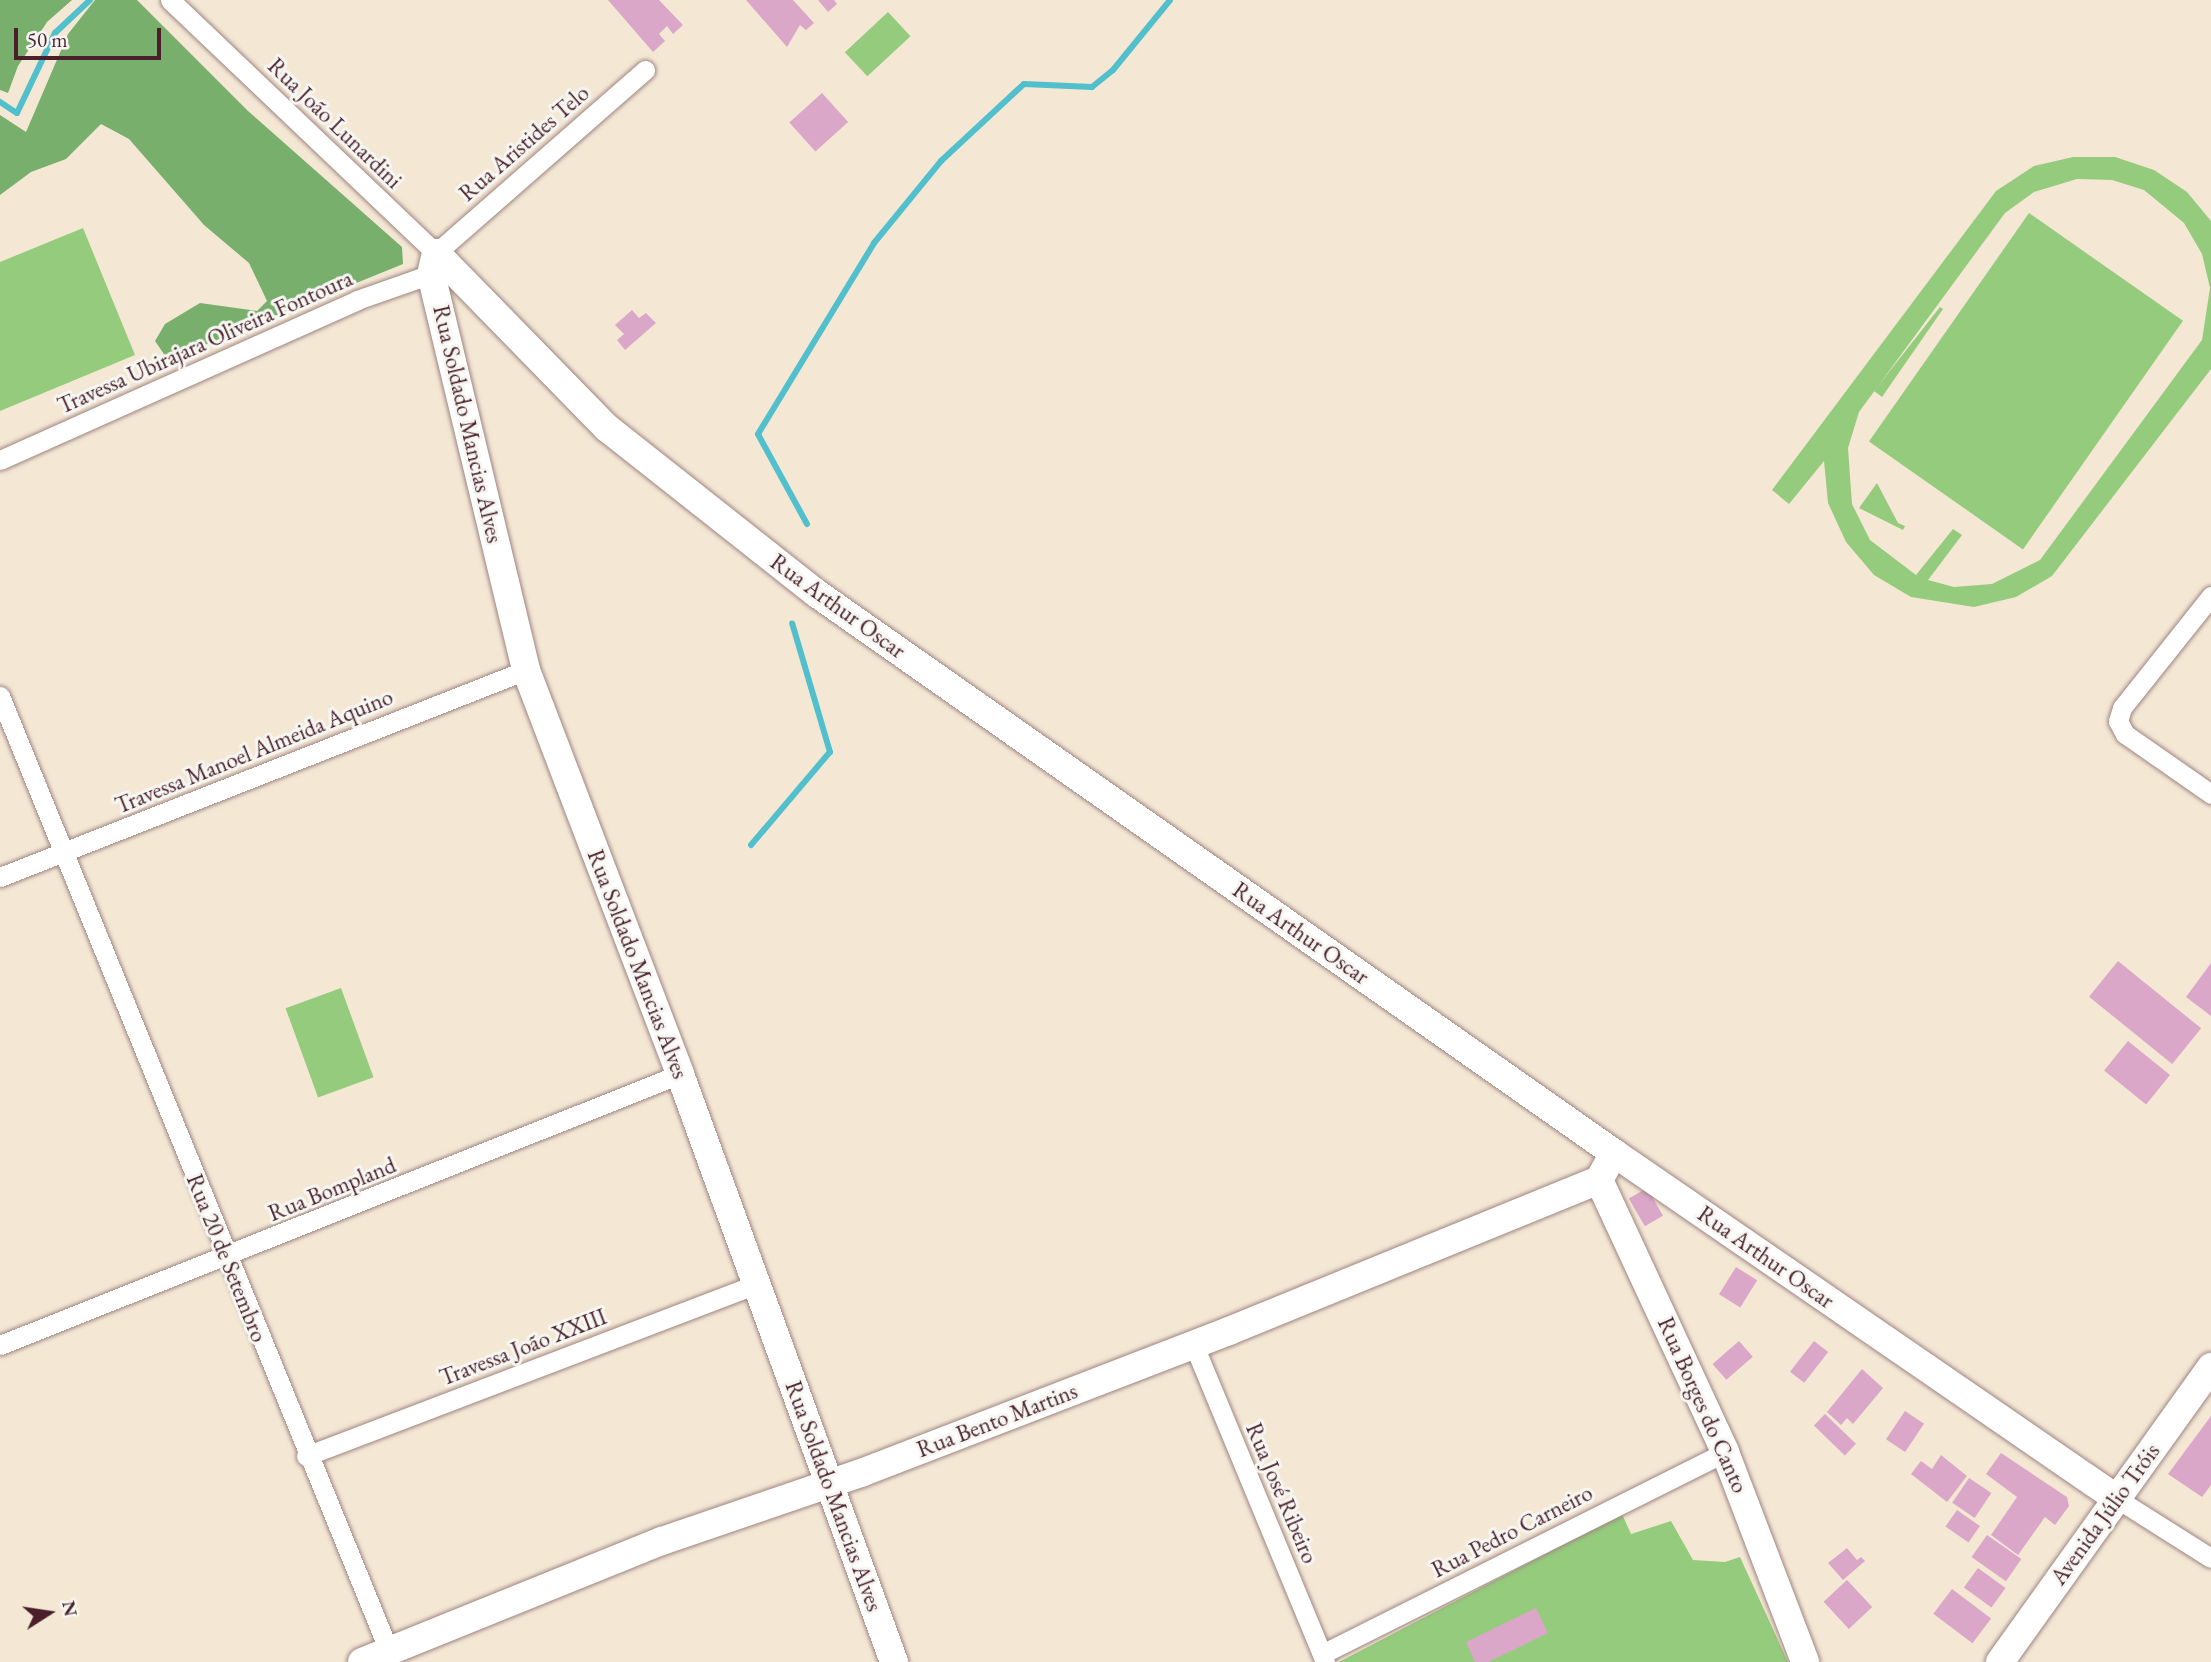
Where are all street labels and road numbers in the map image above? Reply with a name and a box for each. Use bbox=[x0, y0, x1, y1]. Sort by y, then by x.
street label: Rua João Lunardini bbox=[262, 52, 408, 194]
street label: Rua Aristides Telo bbox=[453, 79, 595, 207]
street label: Travessa Ubirajara Oliveira Fontoura bbox=[53, 264, 357, 420]
street label: Rua Soldado Mancias Alves bbox=[427, 302, 509, 546]
street label: Rua Arthur Oscar bbox=[765, 548, 911, 664]
street label: Travessa Manoel Almeida Aquino bbox=[111, 683, 397, 819]
street label: Rua Soldado Mancias Alves bbox=[582, 846, 694, 1082]
street label: Rua Arthur Oscar bbox=[1227, 876, 1375, 990]
street label: Rua Bompland bbox=[264, 1151, 400, 1227]
street label: Rua 20 de Setembro bbox=[181, 1170, 273, 1346]
street label: Rua Arthur Oscar bbox=[1692, 1200, 1840, 1314]
street label: Travessa João XXIII bbox=[436, 1302, 610, 1392]
street label: Rua Borges do Canto bbox=[1652, 1313, 1754, 1497]
street label: Rua Soldado Mancias Alves bbox=[779, 1377, 889, 1615]
street label: Rua Bento Martins bbox=[913, 1377, 1081, 1463]
street label: Rua José Ribeiro bbox=[1240, 1419, 1324, 1567]
street label: Avenida Júlio Tróis bbox=[2044, 1438, 2166, 1590]
street label: Rua Pedro Carneiro bbox=[1427, 1479, 1597, 1583]

